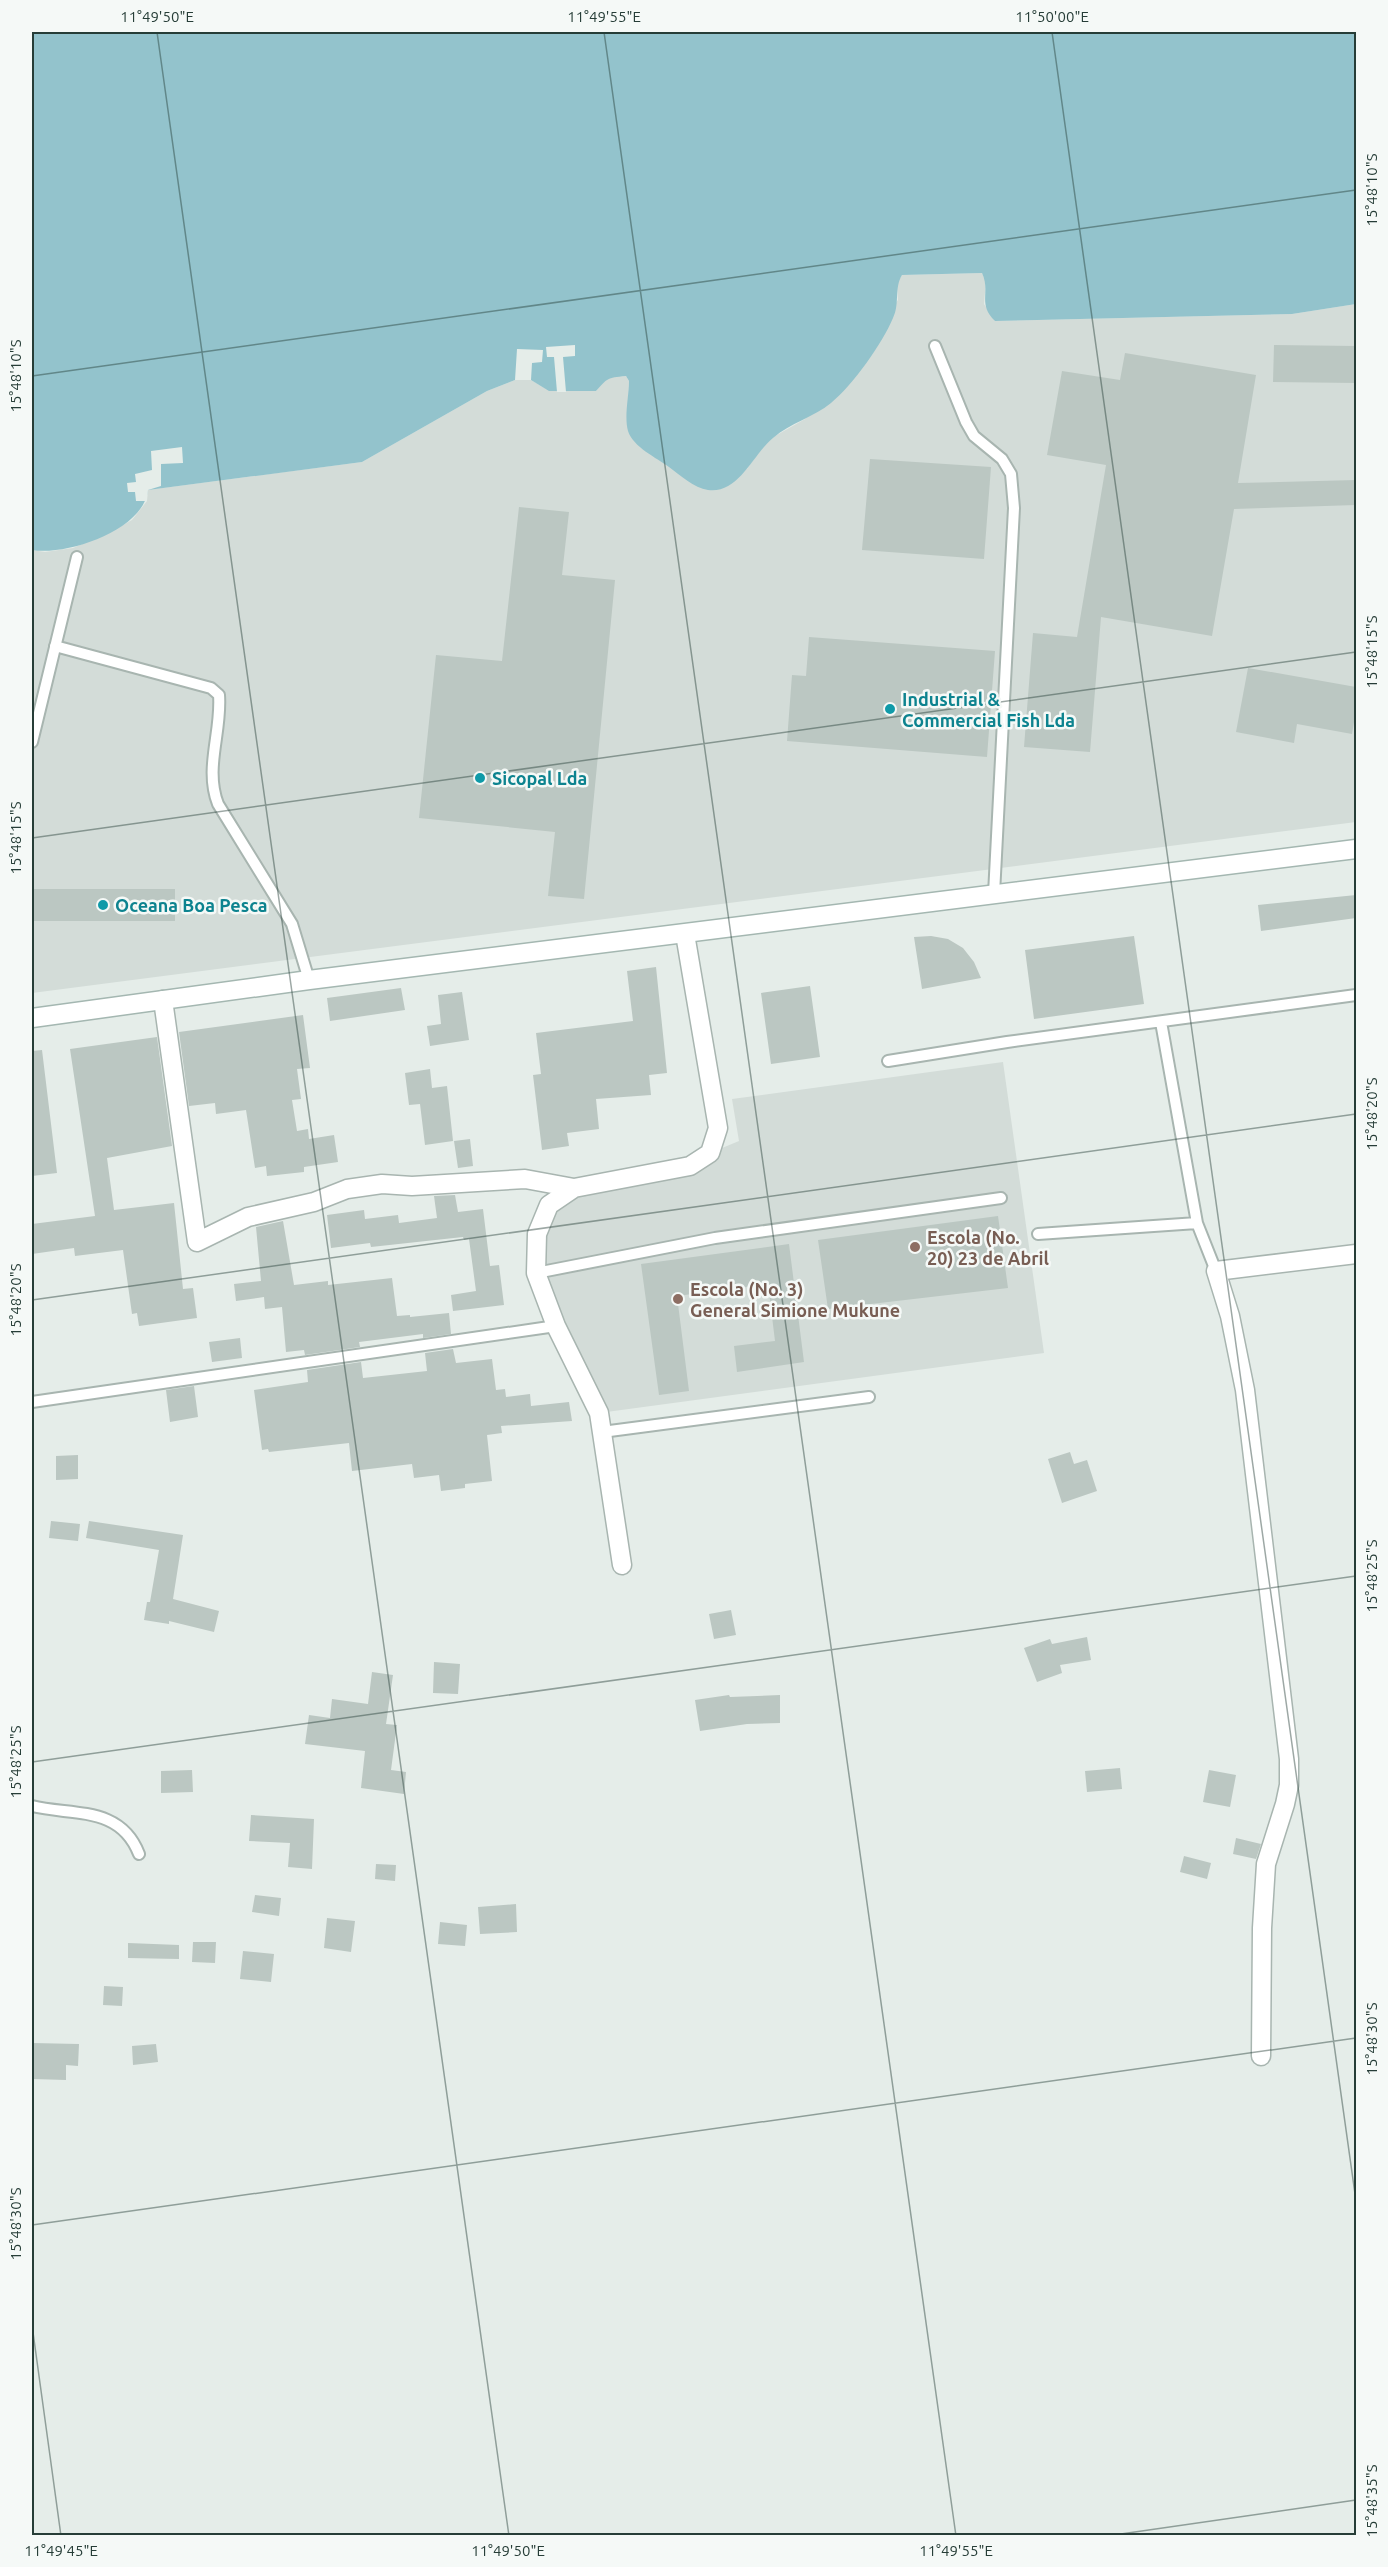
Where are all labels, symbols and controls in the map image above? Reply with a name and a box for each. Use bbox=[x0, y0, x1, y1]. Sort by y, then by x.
text: 11°49'50"E bbox=[120, 8, 194, 25]
text: 11°49'55"E bbox=[567, 8, 641, 25]
text: 11°50'00"E bbox=[1015, 8, 1089, 25]
text: 15°48'10"S bbox=[1363, 153, 1380, 227]
text: 15°48'10"S bbox=[7, 339, 24, 413]
text: 15°48'15"S bbox=[1363, 615, 1380, 689]
place label: Industrial & Commercial Fish Lda bbox=[902, 689, 1075, 730]
marker: Industrial & Commercial Fish Lda bbox=[883, 702, 897, 716]
place label: Sicopal Lda bbox=[492, 768, 587, 788]
marker: Sicopal Lda bbox=[473, 771, 487, 785]
text: 15°48'15"S bbox=[7, 801, 24, 875]
place label: Oceana Boa Pesca bbox=[115, 895, 267, 915]
marker: Oceana Boa Pesca bbox=[96, 898, 110, 912]
text: 15°48'20"S bbox=[1363, 1077, 1380, 1151]
place label: Escola (No. 20) 23 de Abril bbox=[927, 1227, 1050, 1269]
marker: Escola (No. 20) 23 de Abril bbox=[908, 1240, 922, 1254]
text: 15°48'20"S bbox=[7, 1263, 24, 1337]
place label: Escola (No. 3) General Simione Mukune bbox=[690, 1279, 900, 1320]
marker: Escola (No. 3) General Simione Mukune bbox=[671, 1292, 685, 1306]
text: 15°48'25"S bbox=[1363, 1539, 1380, 1613]
text: 15°48'25"S bbox=[7, 1725, 24, 1799]
text: 15°48'30"S bbox=[1363, 2002, 1380, 2076]
text: 15°48'30"S bbox=[7, 2187, 24, 2261]
text: 15°48'35"S bbox=[1363, 2464, 1380, 2538]
text: 11°49'45"E bbox=[24, 2542, 98, 2559]
text: 11°49'50"E bbox=[471, 2542, 545, 2559]
text: 11°49'55"E bbox=[919, 2542, 993, 2559]

